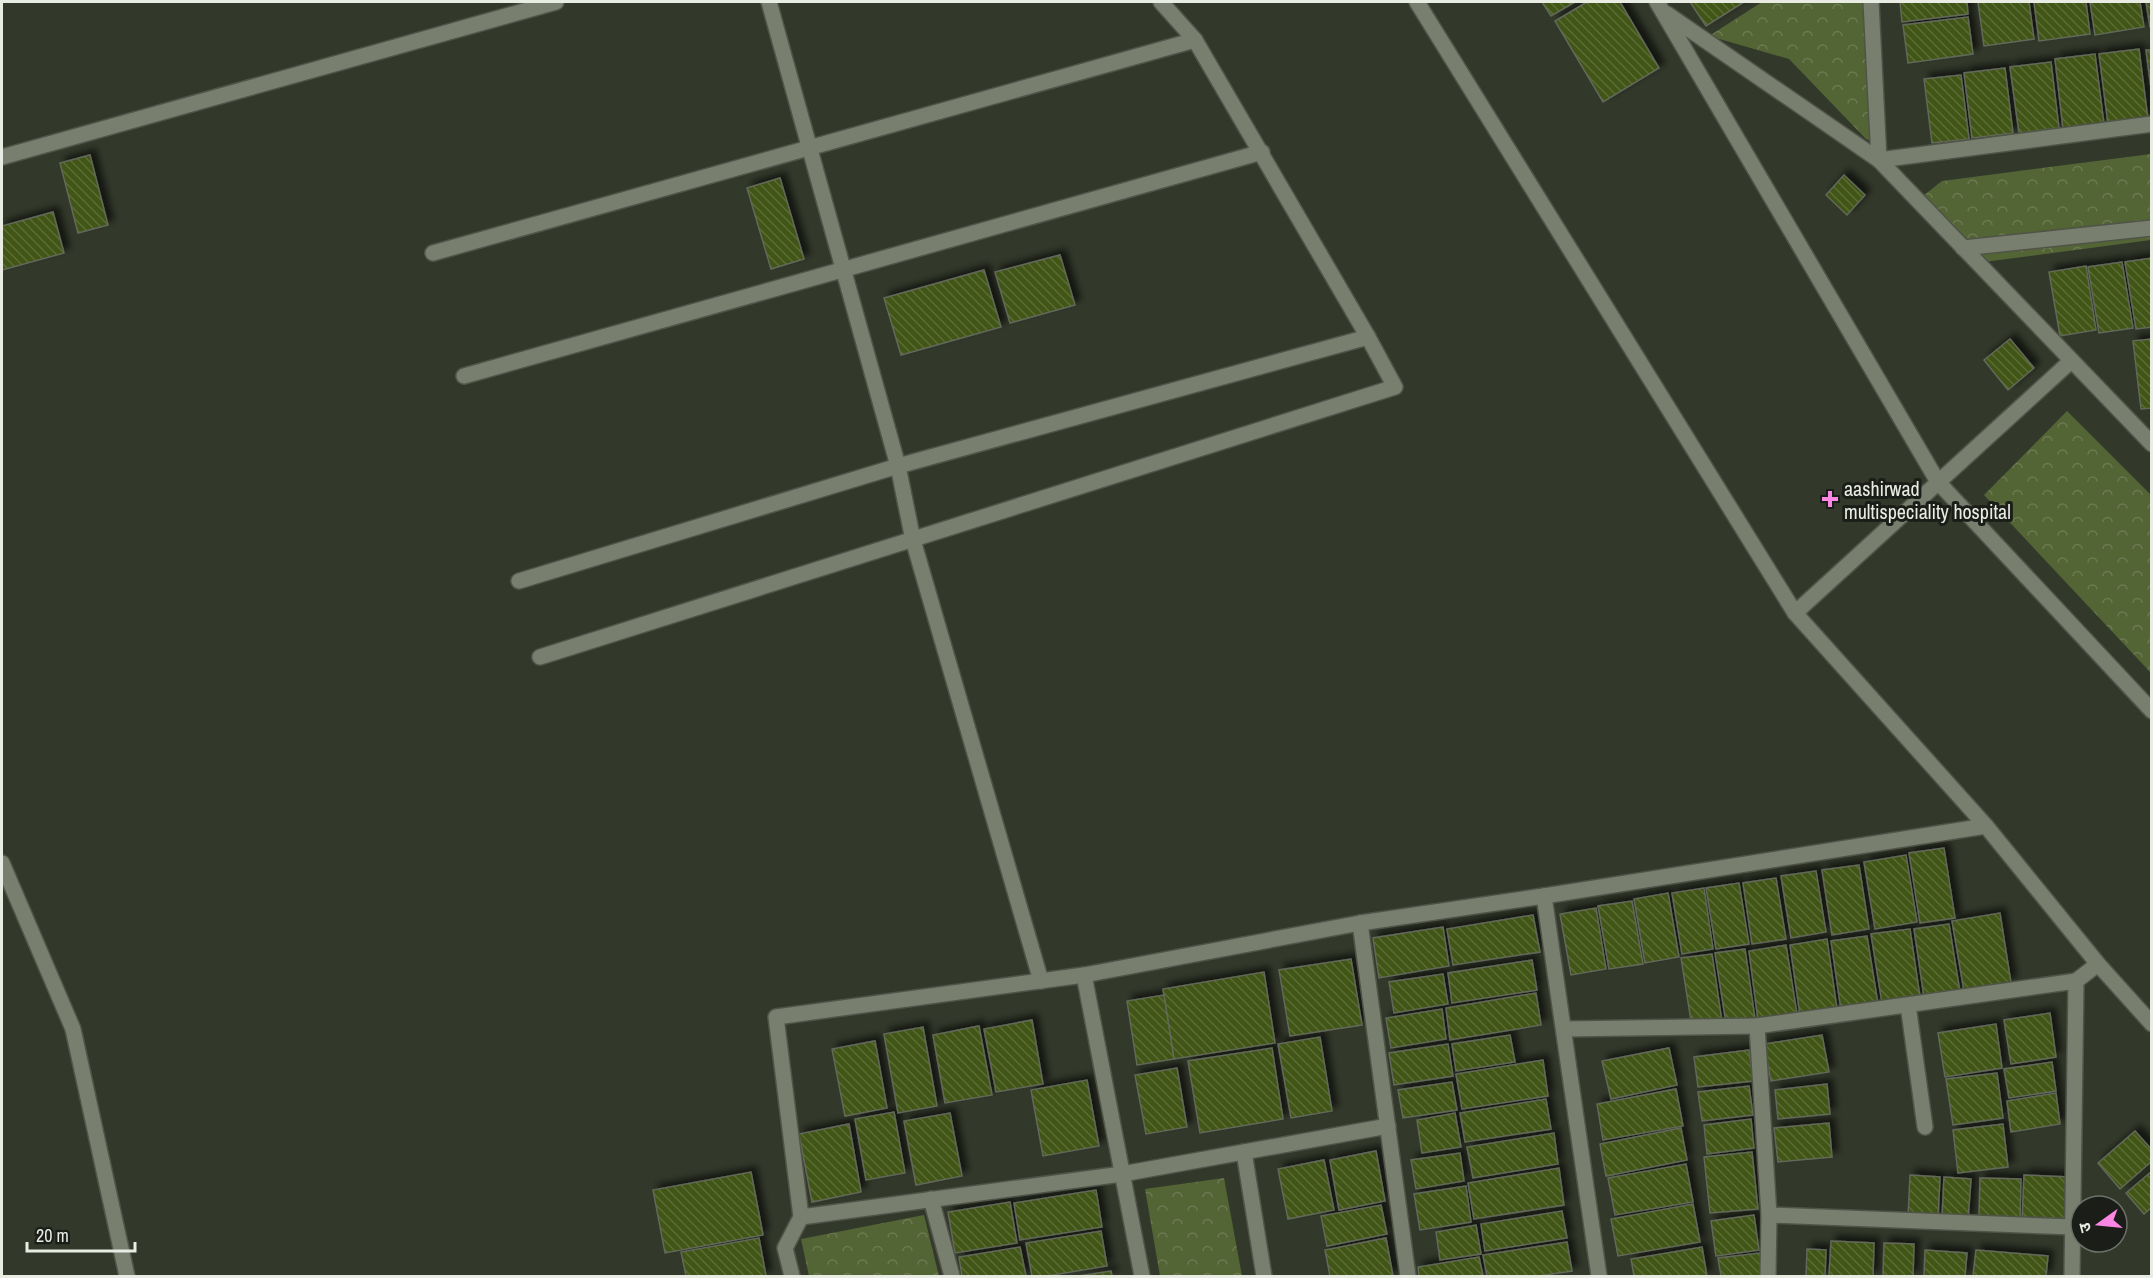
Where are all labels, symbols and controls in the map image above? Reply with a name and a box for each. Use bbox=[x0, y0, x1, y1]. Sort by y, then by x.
place label: aashirwad multispeciality hospital bbox=[1844, 475, 2011, 525]
marker: aashirwad multispeciality hospital bbox=[1821, 490, 1839, 508]
north arrow bbox=[2069, 1194, 2129, 1254]
scale bar bbox=[27, 1215, 135, 1253]
text: उ bbox=[2073, 1220, 2096, 1235]
text: 20 m bbox=[36, 1223, 69, 1248]

